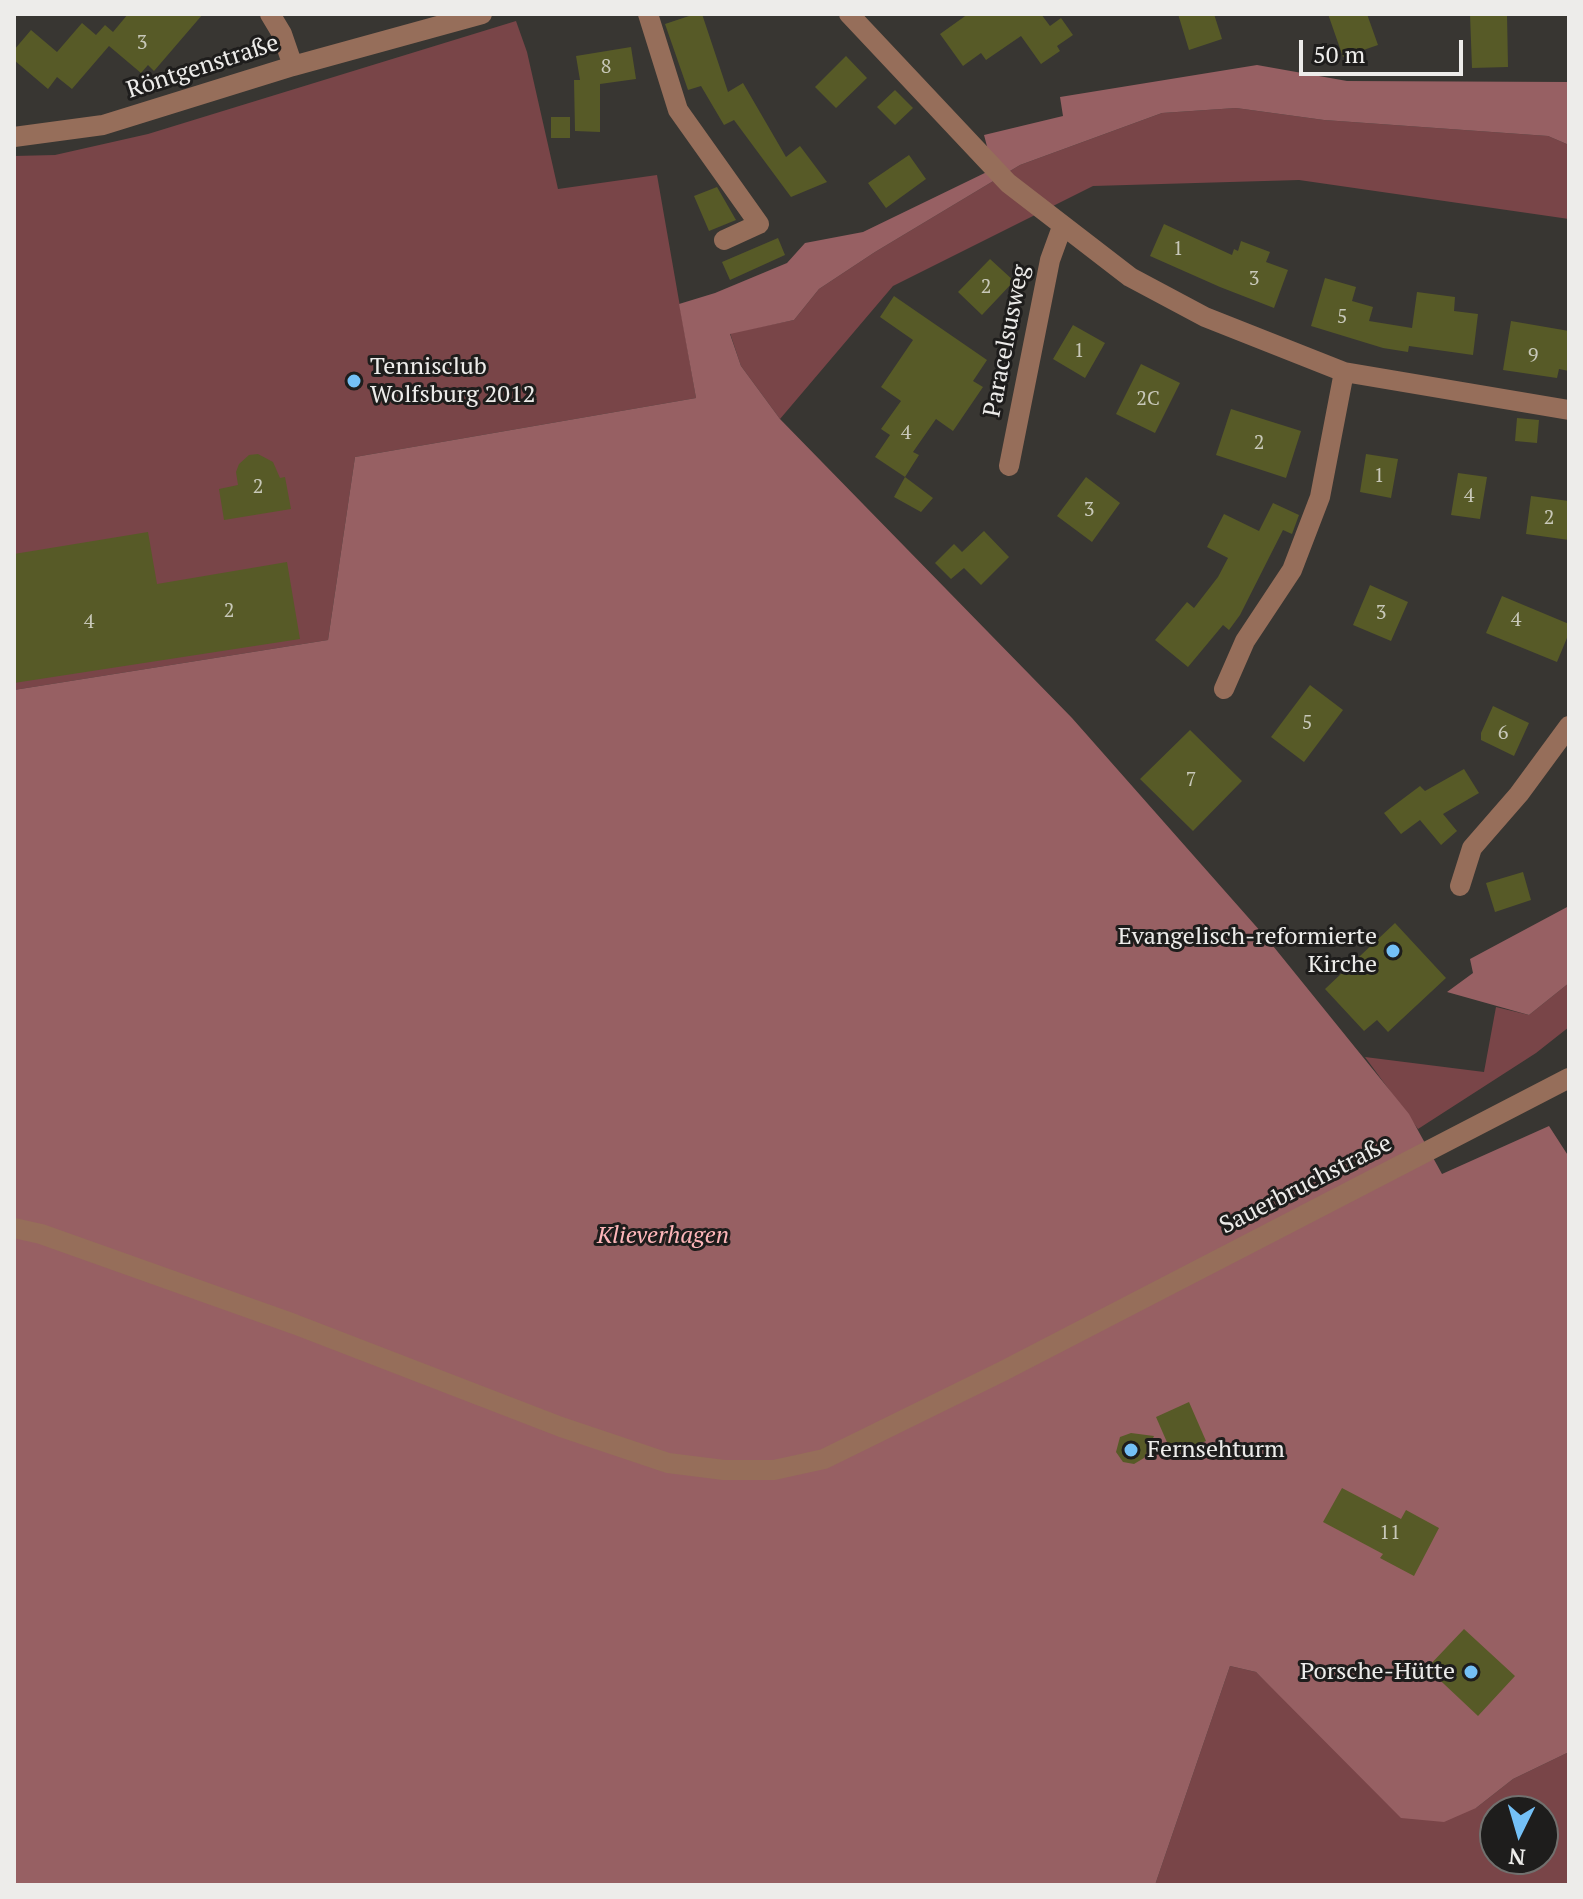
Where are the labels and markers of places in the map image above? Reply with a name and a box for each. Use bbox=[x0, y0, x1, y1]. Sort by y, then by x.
place label: Tennisclub Wolfsburg 2012 bbox=[370, 353, 536, 409]
marker: Tennisclub Wolfsburg 2012 bbox=[345, 372, 363, 390]
place label: Evangelisch-reformierte Kirche bbox=[1118, 923, 1377, 979]
marker: Evangelisch-reformierte Kirche bbox=[1384, 942, 1402, 960]
place label: Fernsehturm bbox=[1147, 1436, 1285, 1464]
marker: Fernsehturm bbox=[1122, 1441, 1140, 1459]
place label: Porsche-Hütte bbox=[1300, 1658, 1455, 1686]
marker: Porsche-Hütte bbox=[1462, 1663, 1480, 1681]

